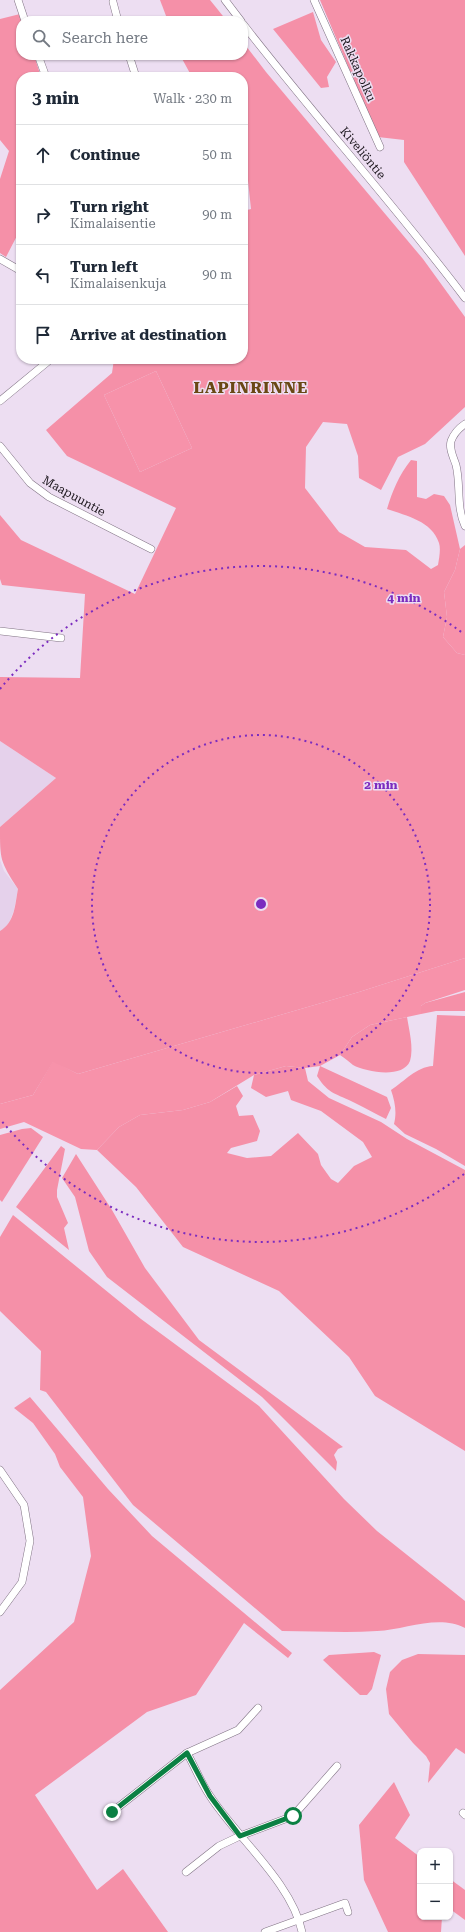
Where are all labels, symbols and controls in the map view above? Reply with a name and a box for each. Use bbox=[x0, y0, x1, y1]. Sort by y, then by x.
search box bbox=[16, 16, 248, 60]
icon: search bbox=[30, 27, 52, 49]
text: Search here bbox=[62, 29, 148, 47]
street label: Rakkapolku bbox=[337, 34, 379, 104]
text: 3 min bbox=[32, 88, 79, 108]
text: Walk · 230 m bbox=[153, 91, 232, 106]
street label: Kiveliöntie bbox=[337, 124, 389, 182]
icon: ahead bbox=[32, 144, 54, 166]
text: Continue bbox=[70, 146, 140, 164]
text: 50 m bbox=[202, 147, 232, 162]
text: Turn right bbox=[70, 198, 149, 216]
icon: right bbox=[32, 204, 54, 226]
text: 90 m bbox=[202, 207, 232, 222]
text: Kimalaisentie bbox=[70, 216, 156, 231]
text: Turn left bbox=[70, 258, 138, 276]
icon: left bbox=[32, 264, 54, 286]
text: 90 m bbox=[202, 267, 232, 282]
text: Kimalaisenkuja bbox=[70, 276, 166, 291]
icon: arrive bbox=[32, 324, 54, 346]
text: Arrive at destination bbox=[70, 326, 226, 344]
district label: LAPINRINNE bbox=[194, 378, 308, 397]
street label: Maapuuntie bbox=[40, 473, 108, 519]
text: 4 min bbox=[387, 591, 421, 605]
text: 2 min bbox=[364, 778, 398, 792]
centre of rings bbox=[254, 897, 268, 911]
route end bbox=[103, 1803, 121, 1821]
route start bbox=[284, 1807, 302, 1825]
map controls bbox=[417, 1848, 453, 1920]
button: + bbox=[417, 1848, 453, 1884]
button: − bbox=[417, 1884, 453, 1920]

